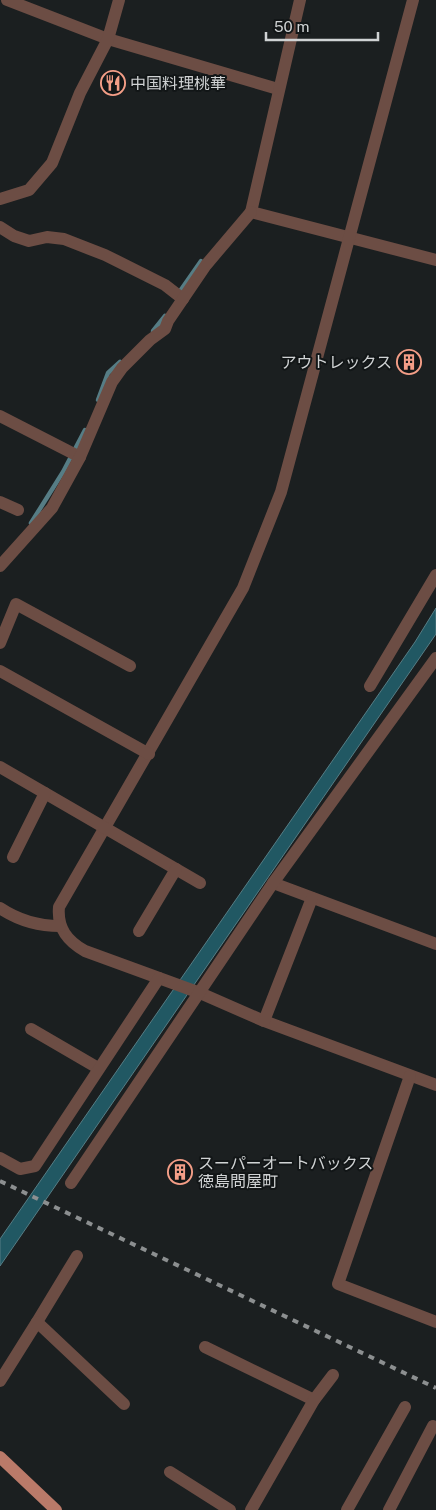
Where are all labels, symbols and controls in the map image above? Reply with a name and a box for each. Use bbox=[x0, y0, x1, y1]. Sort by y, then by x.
scale bar bbox=[266, 10, 378, 42]
text: 50 m bbox=[274, 18, 309, 35]
restaurant icon: 中国料理桃華 bbox=[100, 70, 126, 96]
place label: 中国料理桃華 bbox=[130, 74, 226, 93]
building icon: アウトレックス bbox=[396, 349, 422, 375]
place label: アウトレックス bbox=[280, 353, 392, 372]
place label: スーパーオートバックス 徳島問屋町 bbox=[198, 1154, 373, 1191]
building icon: スーパーオートバックス 徳島問屋町 bbox=[167, 1159, 193, 1185]

